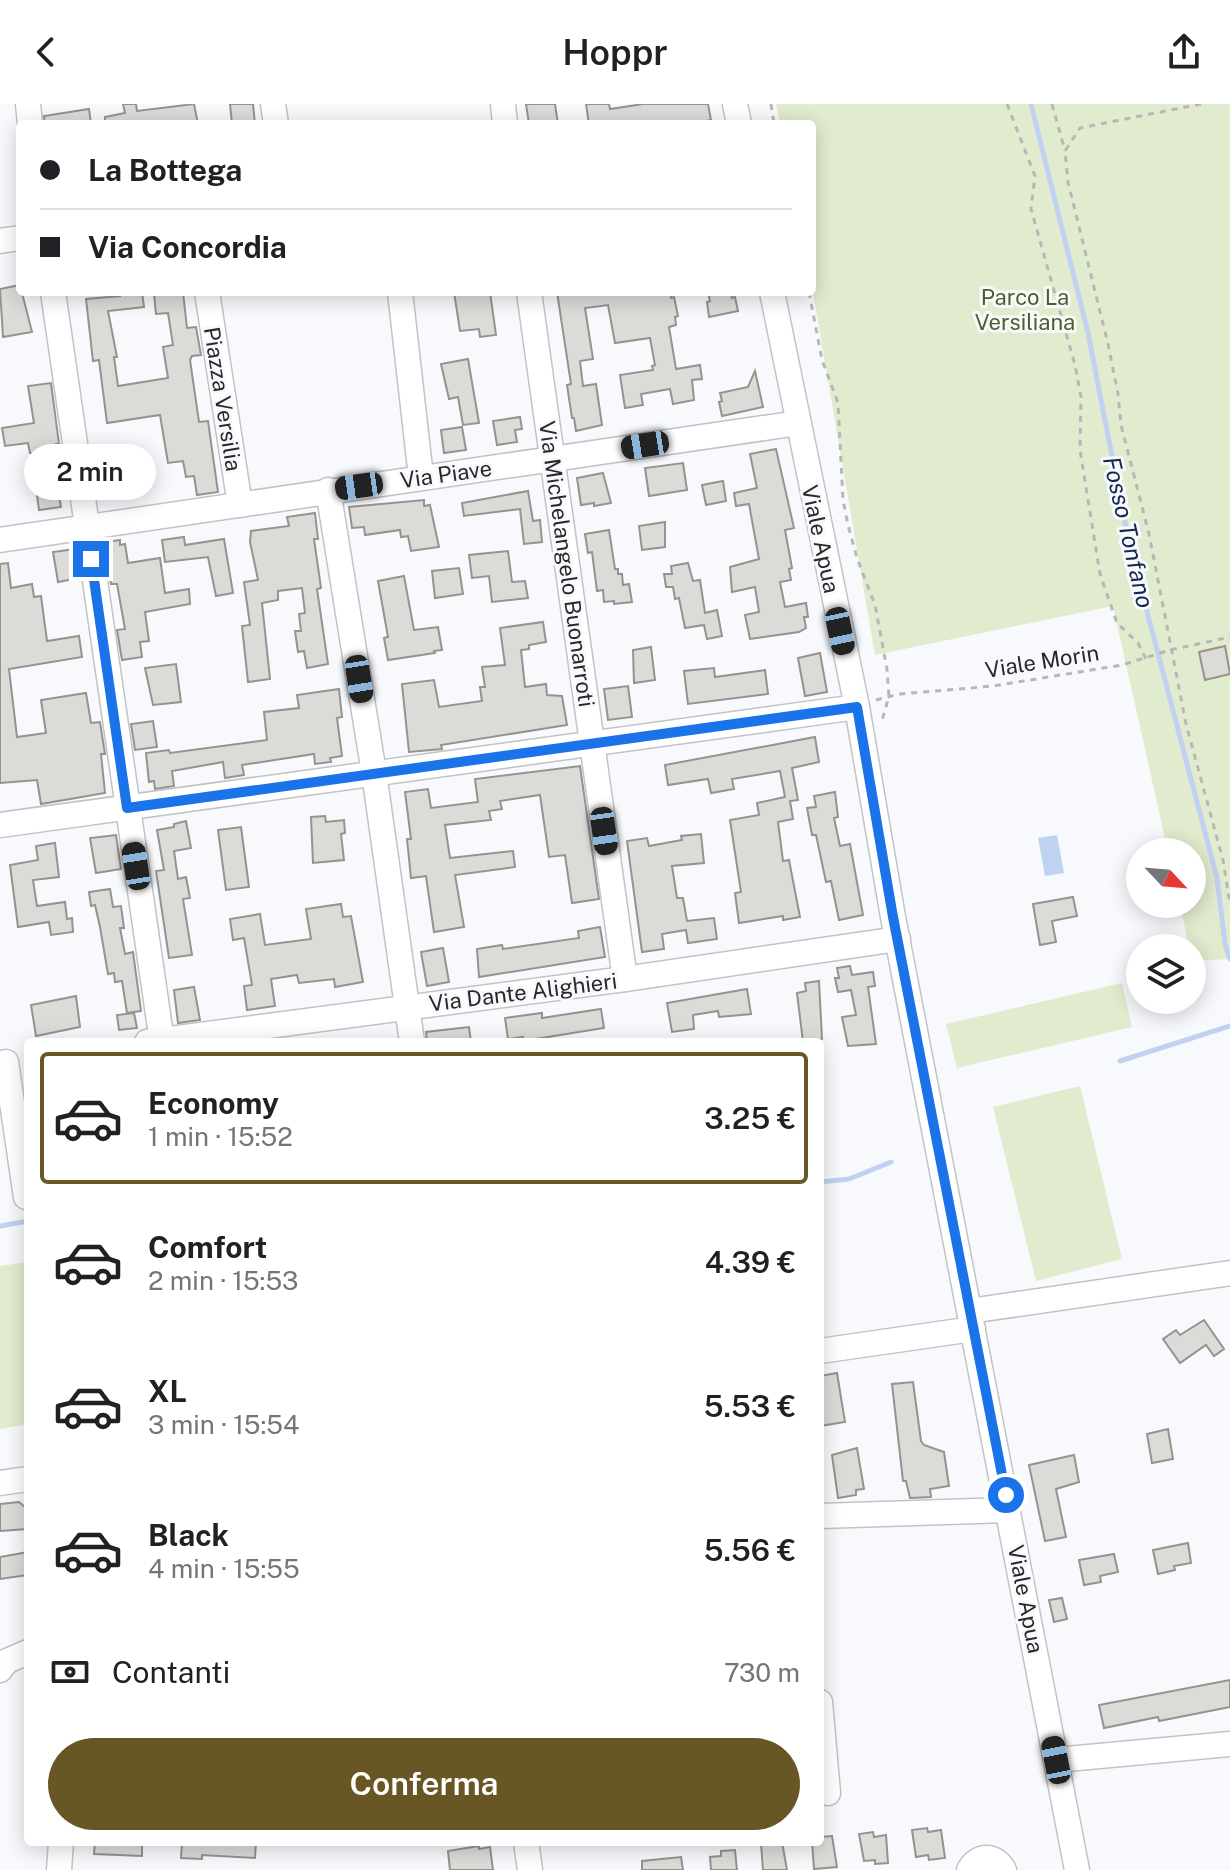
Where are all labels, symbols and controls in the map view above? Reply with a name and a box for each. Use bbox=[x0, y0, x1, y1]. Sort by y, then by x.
icon: back bbox=[24, 30, 68, 74]
icon: share bbox=[1162, 30, 1206, 74]
text: Hoppr bbox=[562, 31, 668, 73]
text: La Bottega bbox=[88, 152, 242, 188]
text: Via Concordia bbox=[88, 229, 287, 265]
park label: Parco La Versiliana bbox=[975, 284, 1075, 335]
street label: Piazza Versilia bbox=[199, 325, 247, 473]
street label: Via Michelangelo Buonarroti bbox=[534, 419, 600, 709]
car bbox=[619, 429, 671, 461]
callout: 2 min bbox=[25, 443, 157, 499]
water label: Fosso Tonfano bbox=[1098, 453, 1160, 611]
street label: Via Piave bbox=[398, 455, 494, 493]
text: 2 min bbox=[56, 456, 124, 487]
car bbox=[334, 471, 384, 501]
street label: Viale Apua bbox=[797, 483, 845, 595]
route end bbox=[73, 541, 109, 577]
car bbox=[823, 605, 857, 657]
street label: Viale Morin bbox=[983, 639, 1101, 683]
car bbox=[343, 653, 375, 705]
car bbox=[589, 806, 619, 856]
north arrow bbox=[1126, 838, 1206, 918]
map controls bbox=[1126, 838, 1206, 1014]
car bbox=[120, 840, 152, 892]
button: layers bbox=[1126, 934, 1206, 1014]
street label: Via Dante Alighieri bbox=[427, 968, 619, 1016]
icon: car bbox=[52, 1082, 124, 1154]
text: Economy bbox=[148, 1085, 279, 1121]
text: 3.25 € bbox=[704, 1100, 796, 1136]
text: 1 min · 15:52 bbox=[148, 1121, 293, 1152]
icon: car bbox=[52, 1226, 124, 1298]
text: Comfort bbox=[148, 1229, 267, 1265]
text: 4.39 € bbox=[705, 1244, 796, 1280]
text: 2 min · 15:53 bbox=[148, 1265, 298, 1296]
icon: car bbox=[52, 1370, 124, 1442]
text: XL bbox=[148, 1373, 187, 1409]
text: 5.53 € bbox=[704, 1388, 796, 1424]
text: 3 min · 15:54 bbox=[148, 1409, 299, 1440]
route start bbox=[988, 1477, 1024, 1513]
icon: car bbox=[52, 1514, 124, 1586]
text: Black bbox=[148, 1517, 229, 1553]
text: 5.56 € bbox=[704, 1532, 796, 1568]
street label: Viale Apua bbox=[1003, 1543, 1049, 1655]
text: 4 min · 15:55 bbox=[148, 1553, 300, 1584]
icon: cash bbox=[48, 1650, 92, 1694]
text: Contanti bbox=[112, 1654, 230, 1690]
text: 730 m bbox=[724, 1657, 800, 1688]
car bbox=[1040, 1734, 1072, 1786]
button: Conferma bbox=[48, 1738, 800, 1830]

